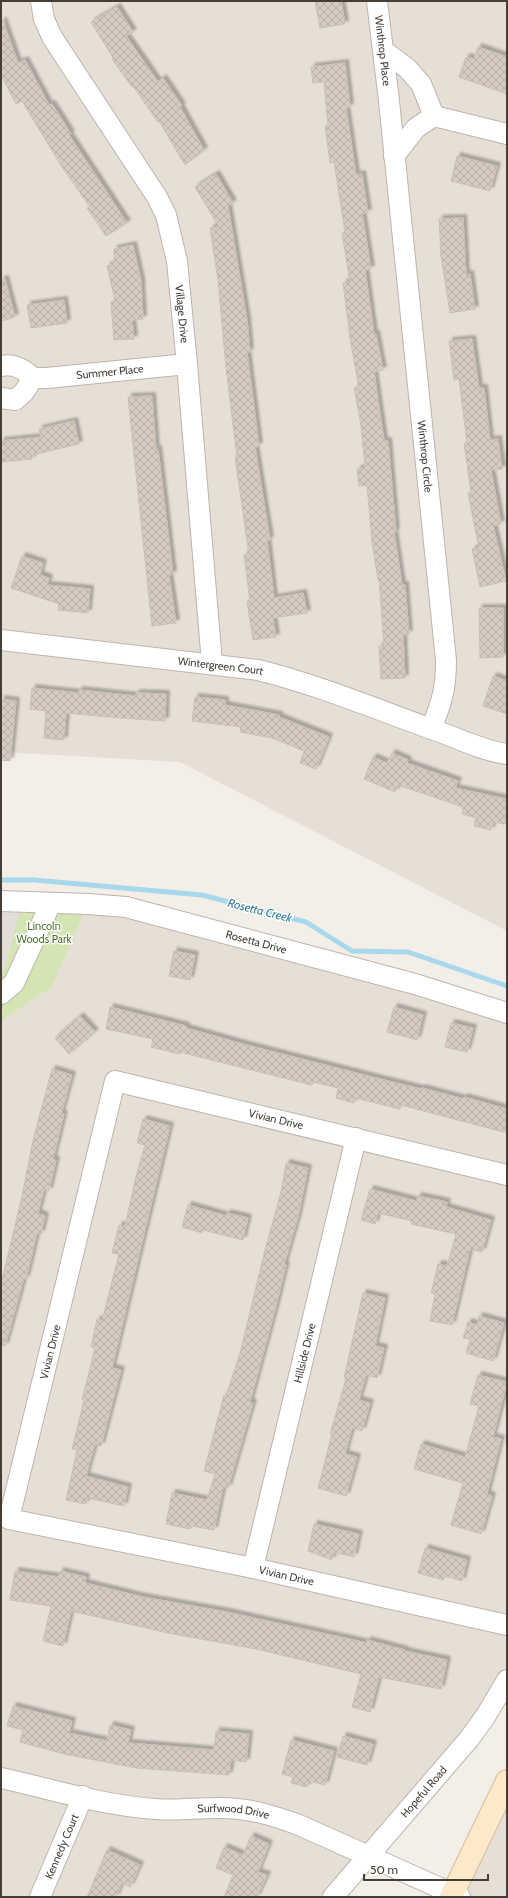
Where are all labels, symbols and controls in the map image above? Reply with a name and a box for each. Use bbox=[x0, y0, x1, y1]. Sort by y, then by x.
street label: Winthrop Place bbox=[372, 14, 394, 87]
street label: Village Drive bbox=[172, 284, 192, 344]
street label: Summer Place bbox=[75, 361, 145, 382]
street label: Winthrop Circle bbox=[415, 420, 436, 494]
street label: Wintergreen Court bbox=[177, 654, 265, 678]
water label: Rosetta Creek bbox=[226, 895, 294, 925]
park label: Lincoln Woods Park bbox=[16, 919, 72, 946]
street label: Rosetta Drive bbox=[224, 927, 289, 957]
street label: Vivian Drive bbox=[247, 1106, 305, 1132]
street label: Hillside Drive bbox=[291, 1321, 318, 1384]
street label: Vivian Drive bbox=[36, 1323, 64, 1381]
street label: Vivian Drive bbox=[258, 1563, 316, 1589]
street label: Hopeful Road bbox=[398, 1763, 450, 1820]
street label: Surfwood Drive bbox=[197, 1801, 271, 1822]
street label: Kennedy Court bbox=[42, 1812, 82, 1881]
scale bar bbox=[364, 1856, 488, 1882]
text: 50 m bbox=[370, 1862, 398, 1877]

